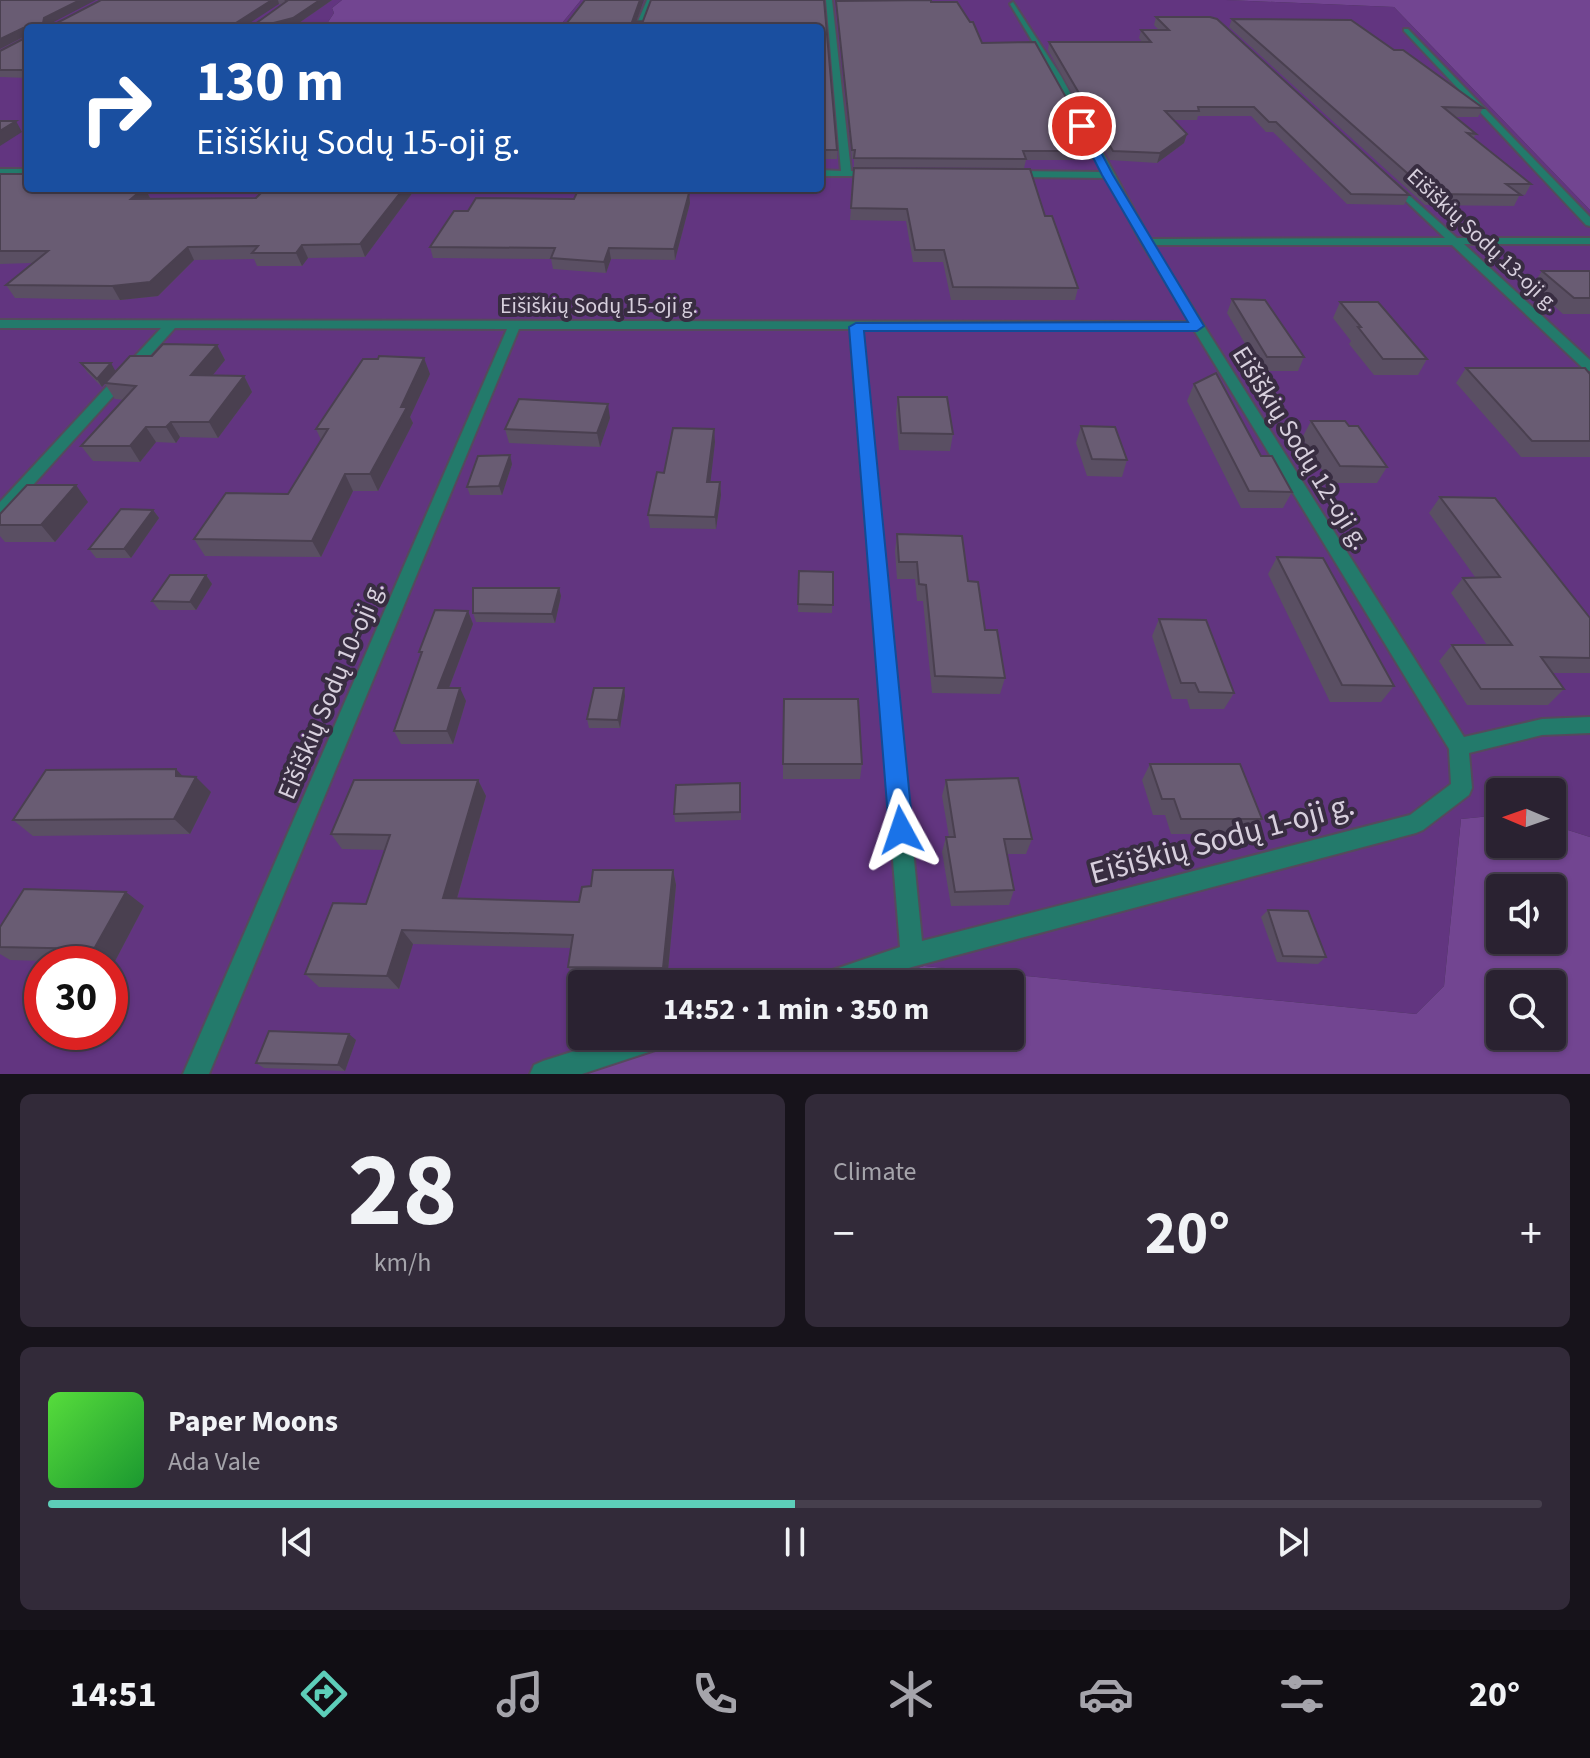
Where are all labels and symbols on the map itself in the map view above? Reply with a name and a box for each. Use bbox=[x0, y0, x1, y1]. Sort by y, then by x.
pin bbox=[1048, 92, 1116, 160]
street label: Eišiškių Sodų 13-oji g. bbox=[1400, 161, 1566, 319]
street label: Eišiškių Sodų 15-oji g. bbox=[500, 290, 698, 322]
street label: Eišiškių Sodų 12-oji g. bbox=[1223, 339, 1379, 557]
street label: Eišiškių Sodų 10-oji g. bbox=[268, 575, 394, 805]
north arrow bbox=[1486, 778, 1566, 858]
street label: Eišiškių Sodų 1-oji g. bbox=[1084, 782, 1360, 896]
position arrow bbox=[859, 788, 943, 872]
speed limit sign: 30 bbox=[24, 946, 128, 1050]

